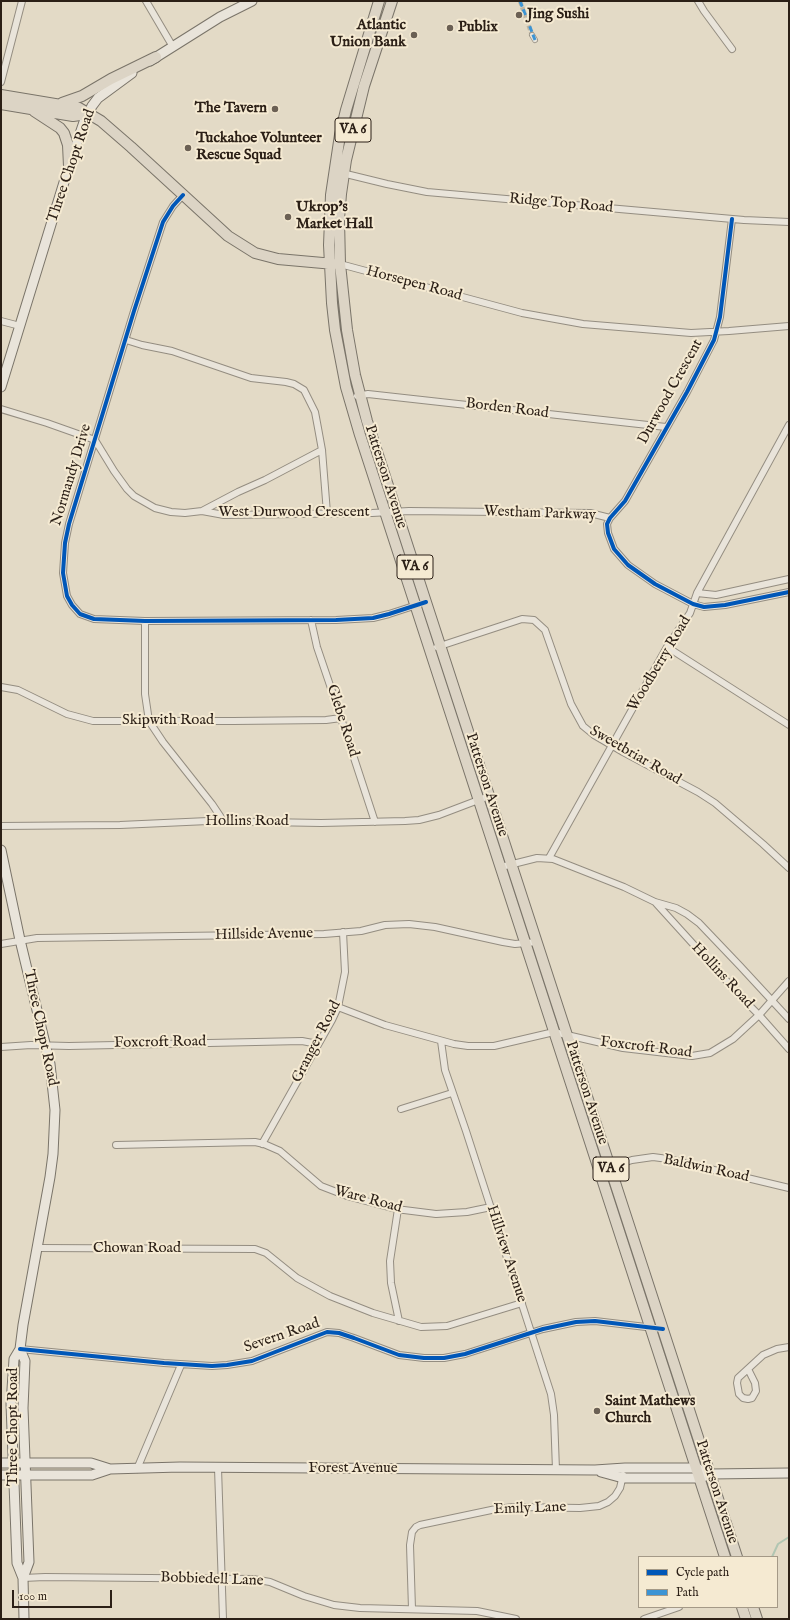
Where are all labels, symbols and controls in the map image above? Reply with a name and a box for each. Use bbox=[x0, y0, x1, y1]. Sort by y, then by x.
place label: Jing Sushi bbox=[527, 6, 589, 24]
marker: Jing Sushi bbox=[514, 10, 524, 20]
place label: Atlantic Union Bank bbox=[330, 17, 406, 52]
place label: Publix bbox=[458, 19, 498, 37]
marker: Publix bbox=[445, 23, 455, 33]
marker: Atlantic Union Bank bbox=[409, 30, 419, 40]
place label: The Tavern bbox=[195, 100, 267, 118]
marker: The Tavern bbox=[270, 104, 280, 114]
street label: Three Chopt Road bbox=[44, 107, 100, 225]
road number: VA 6 bbox=[335, 118, 371, 142]
place label: Tuckahoe Volunteer Rescue Squad bbox=[196, 130, 322, 165]
marker: Tuckahoe Volunteer Rescue Squad bbox=[183, 143, 193, 153]
street label: Ridge Top Road bbox=[508, 190, 614, 218]
place label: Ukrop's Market Hall bbox=[296, 199, 373, 234]
marker: Ukrop's Market Hall bbox=[283, 212, 293, 222]
street label: Horsepen Road bbox=[364, 263, 464, 305]
street label: Durwood Crescent bbox=[635, 336, 707, 448]
street label: Borden Road bbox=[464, 395, 550, 423]
street label: Normandy Drive bbox=[48, 422, 96, 528]
street label: Patterson Avenue bbox=[360, 423, 410, 531]
street label: Westham Parkway bbox=[484, 503, 596, 525]
street label: West Durwood Crescent bbox=[218, 504, 370, 522]
road number: VA 6 bbox=[397, 555, 433, 579]
street label: Woodberry Road bbox=[624, 613, 696, 715]
street label: Glebe Road bbox=[322, 683, 362, 759]
street label: Skipwith Road bbox=[122, 712, 214, 730]
street label: Sweetbriar Road bbox=[586, 722, 684, 790]
street label: Patterson Avenue bbox=[461, 731, 511, 839]
street label: Hollins Road bbox=[205, 813, 289, 831]
street label: Hillside Avenue bbox=[215, 925, 313, 945]
street label: Hollins Road bbox=[687, 939, 757, 1013]
street label: Three Chopt Road bbox=[19, 968, 61, 1088]
street label: Granger Road bbox=[289, 998, 345, 1086]
street label: Foxcroft Road bbox=[114, 1033, 206, 1053]
street label: Foxcroft Road bbox=[599, 1033, 693, 1063]
street label: Patterson Avenue bbox=[561, 1039, 611, 1147]
street label: Baldwin Road bbox=[661, 1151, 751, 1187]
road number: VA 6 bbox=[593, 1157, 629, 1181]
street label: Ware Road bbox=[332, 1182, 404, 1218]
street label: Hillview Avenue bbox=[482, 1203, 530, 1305]
street label: Chowan Road bbox=[93, 1240, 181, 1258]
street label: Severn Road bbox=[242, 1315, 322, 1357]
street label: Three Chopt Road bbox=[5, 1368, 23, 1486]
place label: Saint Mathews Church bbox=[605, 1393, 695, 1428]
marker: Saint Mathews Church bbox=[592, 1406, 602, 1416]
street label: Patterson Avenue bbox=[691, 1438, 741, 1546]
street label: Forest Avenue bbox=[308, 1460, 398, 1478]
street label: Emily Lane bbox=[493, 1499, 567, 1519]
legend bbox=[638, 1556, 778, 1608]
text: Cycle path bbox=[676, 1565, 729, 1580]
street label: Bobbiedell Lane bbox=[160, 1569, 264, 1591]
scale bar bbox=[14, 1582, 114, 1608]
text: Path bbox=[676, 1585, 699, 1600]
text: 100 m bbox=[19, 1589, 47, 1604]

